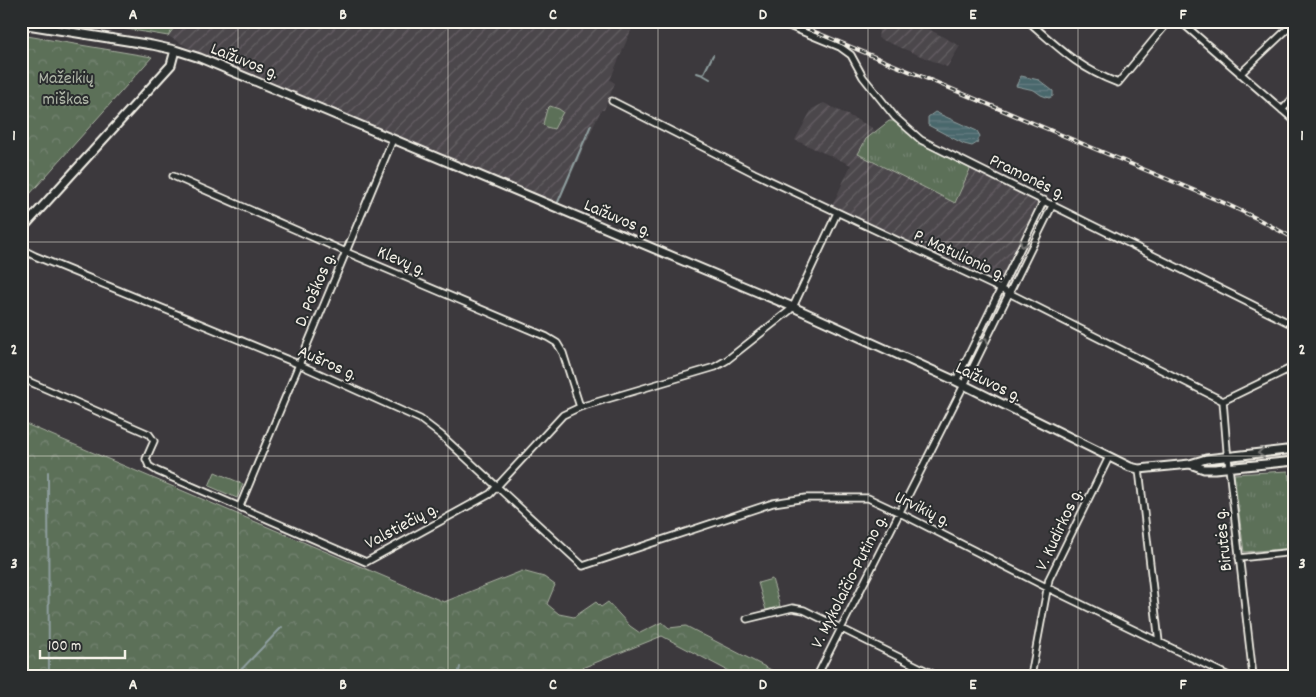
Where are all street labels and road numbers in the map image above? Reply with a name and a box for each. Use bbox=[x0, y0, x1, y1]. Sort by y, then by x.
street label: Laižuvos g. bbox=[206, 37, 282, 87]
street label: Pramonės g. bbox=[984, 149, 1069, 208]
street label: Laižuvos g. bbox=[579, 194, 655, 245]
street label: P. Matulionio g. bbox=[909, 224, 1009, 288]
street label: Klevų g. bbox=[373, 241, 429, 284]
street label: D. Poškos g. bbox=[289, 249, 343, 331]
street label: Aušros g. bbox=[293, 340, 361, 388]
street label: Laižuvos g. bbox=[950, 356, 1025, 410]
street label: V. Kudirkos g. bbox=[1030, 485, 1090, 575]
street label: Urvikių g. bbox=[890, 486, 954, 535]
street label: Valstiečių g. bbox=[361, 497, 443, 557]
street label: Birutės g. bbox=[1209, 507, 1240, 572]
street label: V. Mykolaičio-Putino g. bbox=[806, 511, 895, 653]

